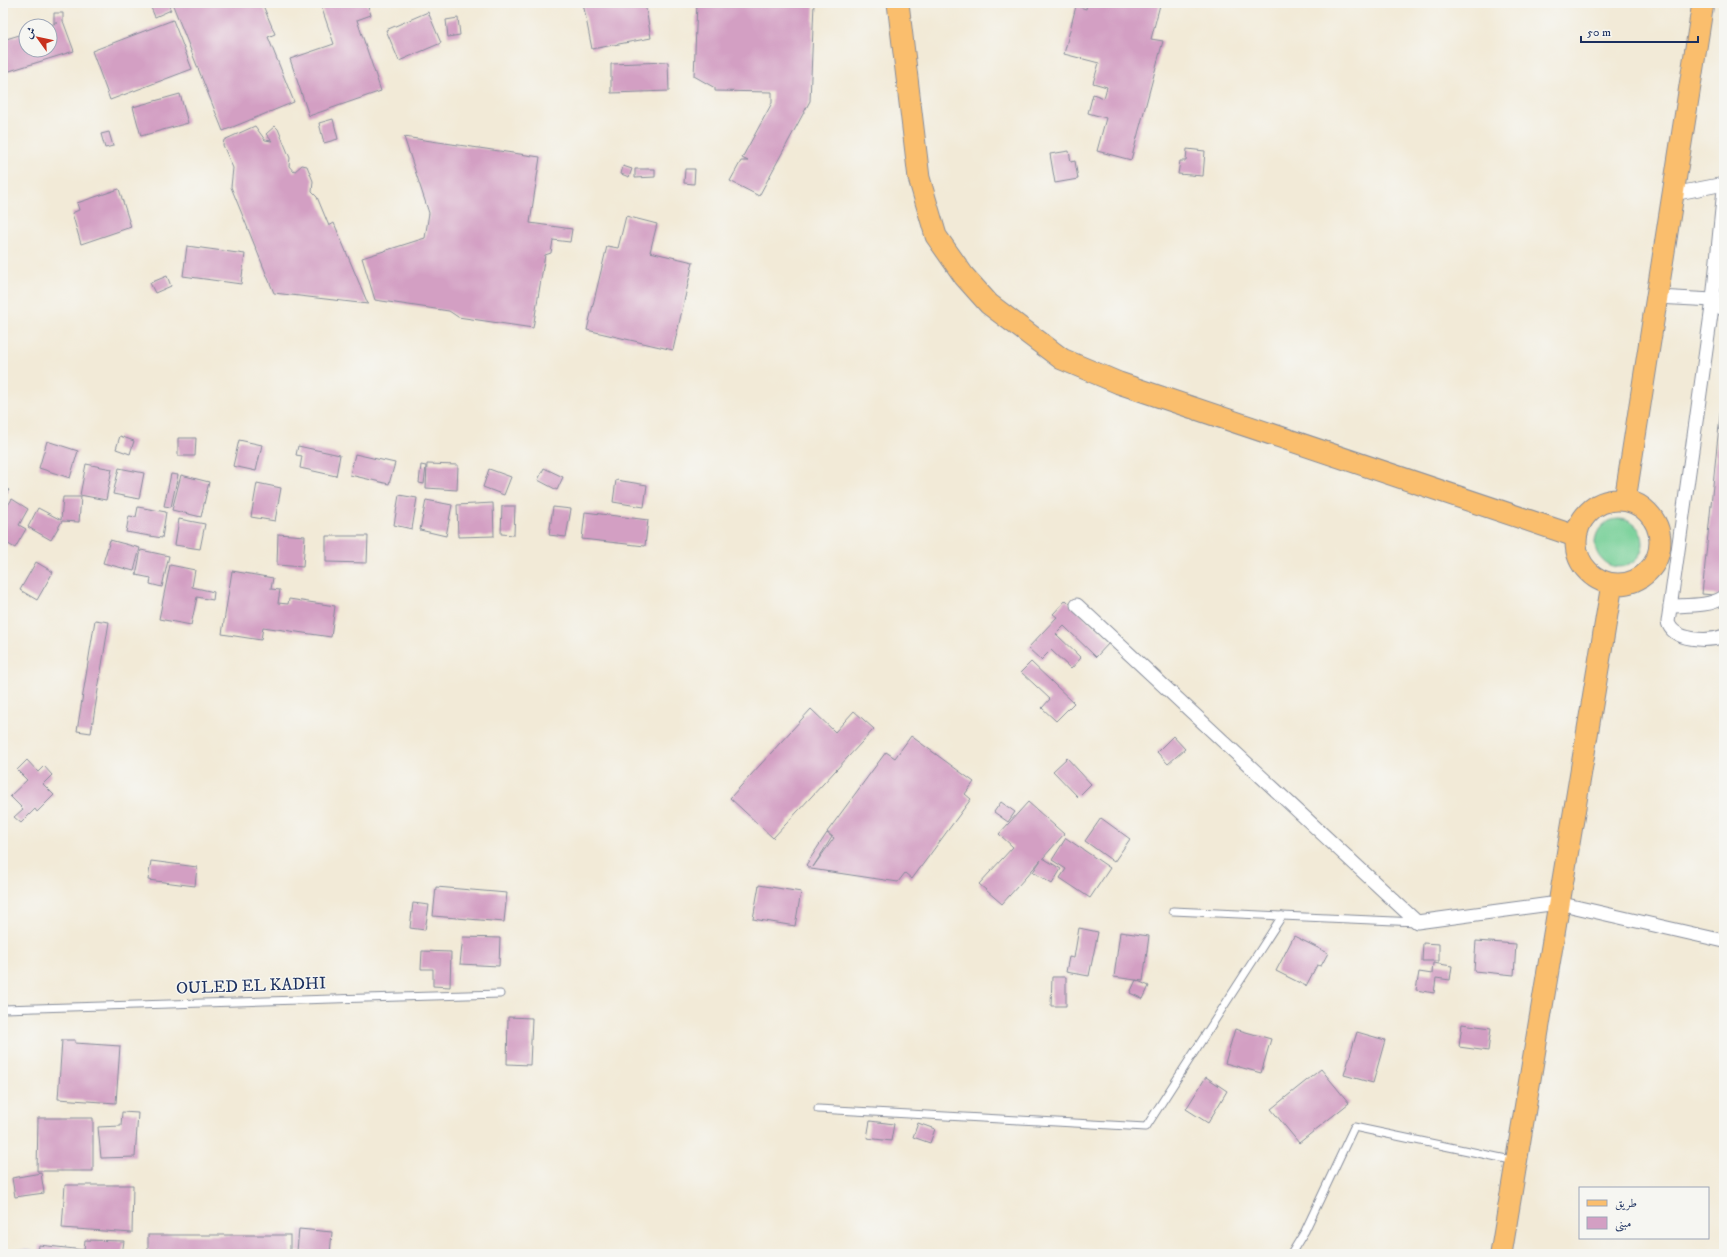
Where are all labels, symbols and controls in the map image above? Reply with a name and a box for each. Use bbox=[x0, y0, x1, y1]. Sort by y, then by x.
north arrow bbox=[18, 18, 58, 58]
scale bar bbox=[1581, 18, 1698, 44]
text: ش bbox=[22, 25, 39, 41]
text: 50 m bbox=[1587, 25, 1611, 40]
street label: OULED EL KADHI bbox=[176, 972, 326, 1000]
legend bbox=[1579, 1187, 1709, 1239]
text: طريق bbox=[1615, 1196, 1637, 1211]
text: مبنى bbox=[1615, 1216, 1631, 1232]

